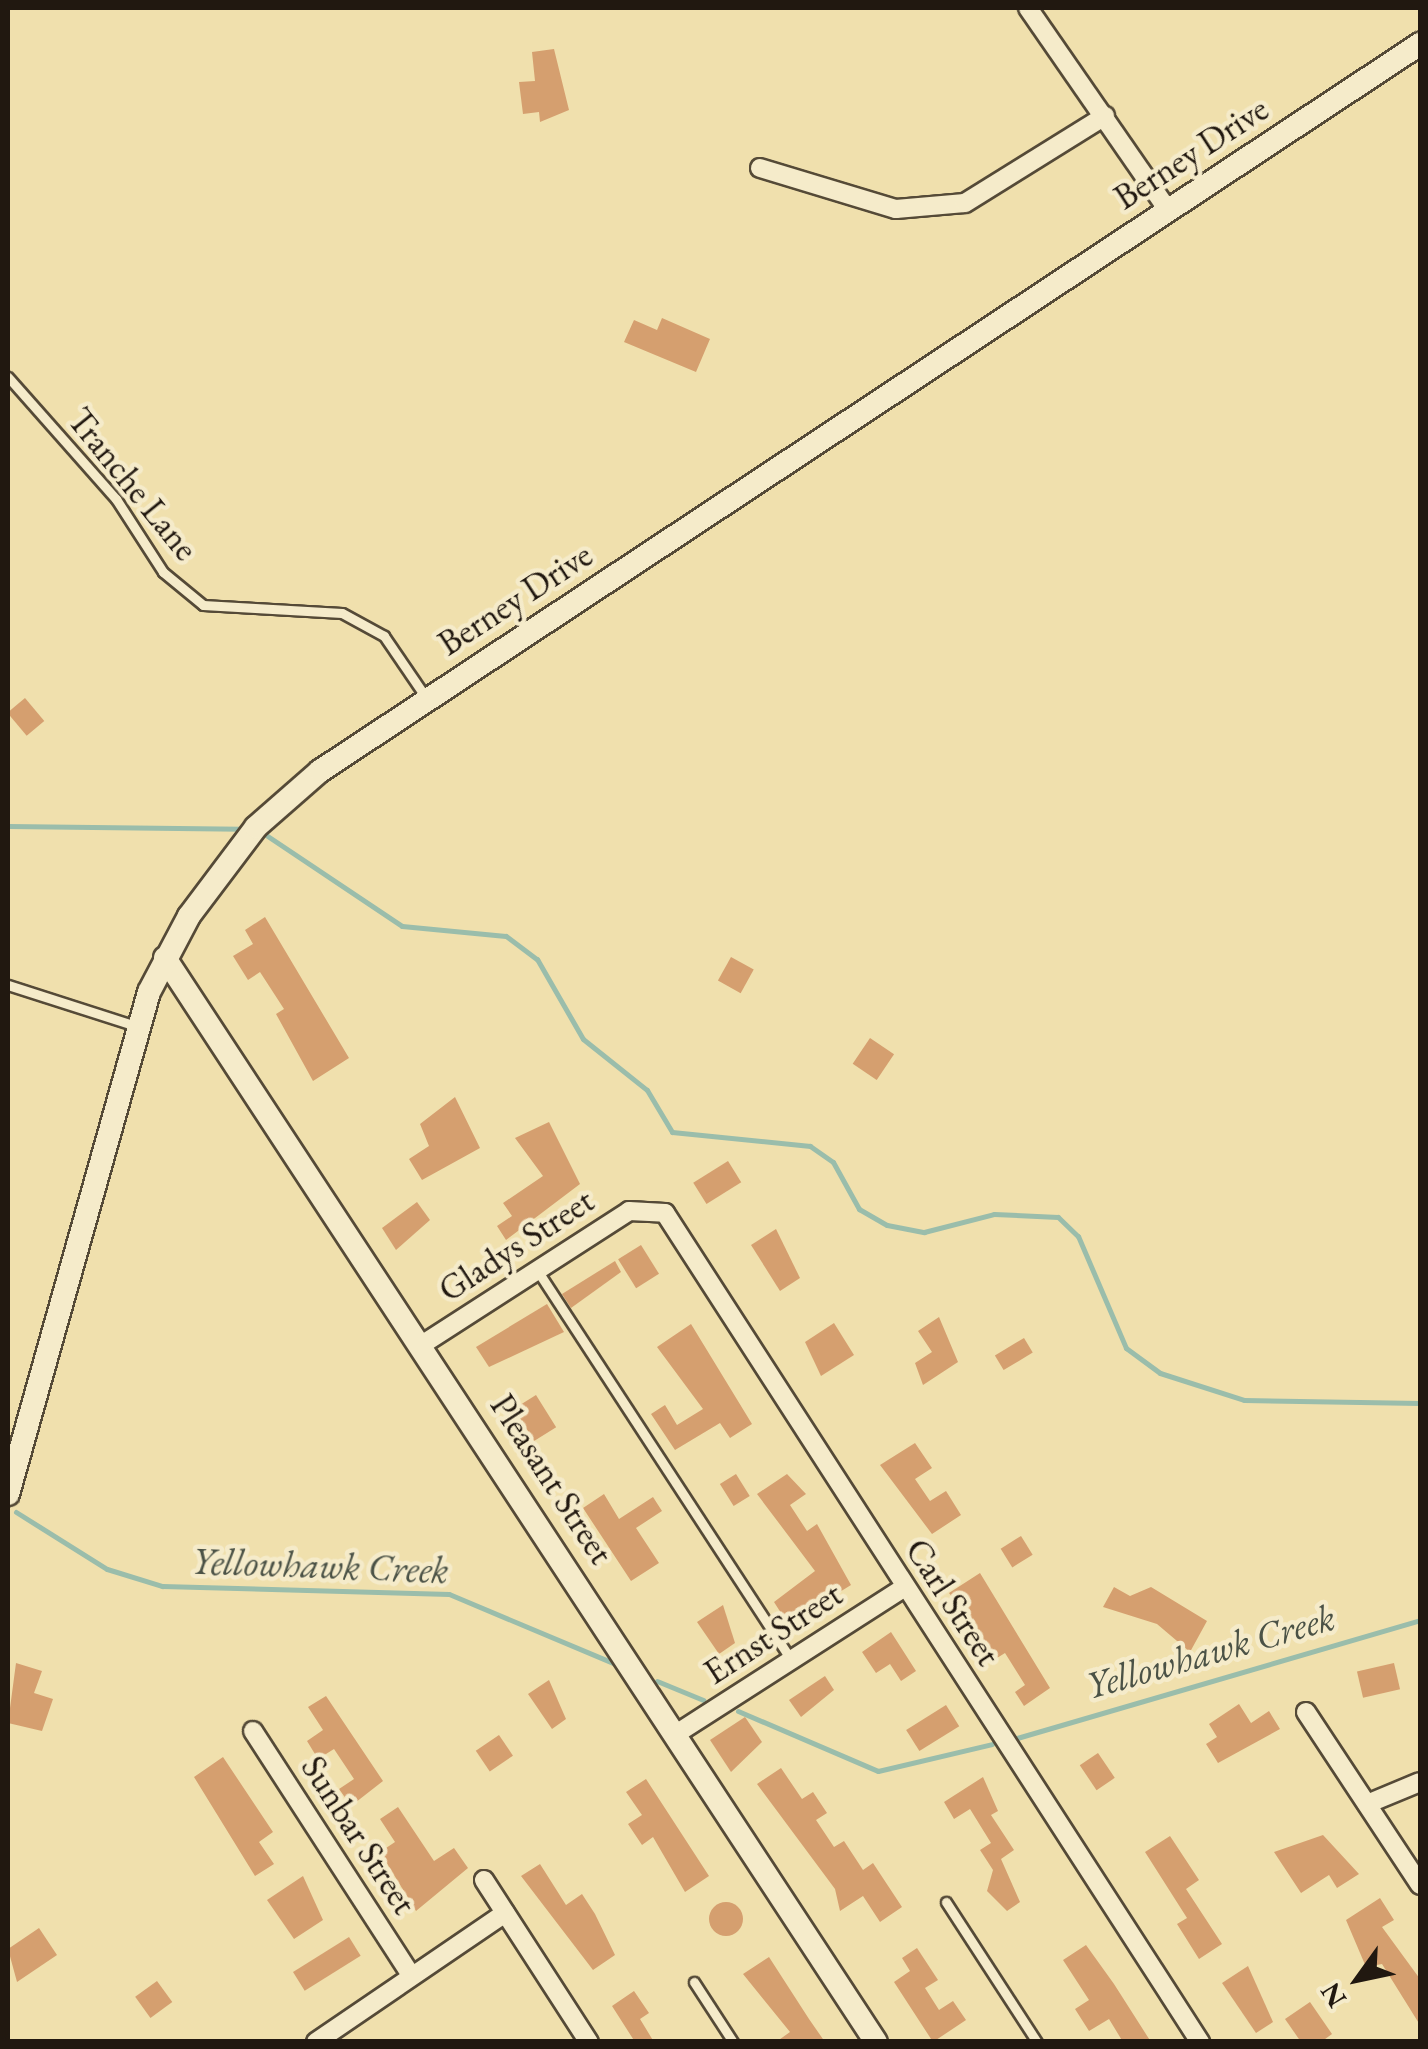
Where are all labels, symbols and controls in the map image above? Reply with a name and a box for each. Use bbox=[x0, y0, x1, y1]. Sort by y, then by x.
street label: Berney Drive bbox=[1106, 88, 1276, 218]
street label: Tranche Lane bbox=[59, 399, 207, 569]
street label: Berney Drive bbox=[430, 534, 600, 664]
street label: Gladys Street bbox=[431, 1179, 601, 1311]
street label: Pleasant Street bbox=[482, 1386, 622, 1572]
street label: Carl Street bbox=[897, 1531, 1009, 1673]
water label: Yellowhawk Creek bbox=[191, 1538, 449, 1592]
street label: Ernst Street bbox=[696, 1573, 850, 1693]
water label: Yellowhawk Creek bbox=[1080, 1594, 1340, 1708]
street label: Sunbar Street bbox=[292, 1748, 426, 1922]
north arrow bbox=[1308, 1929, 1408, 2029]
text: N bbox=[1312, 1976, 1354, 2015]

